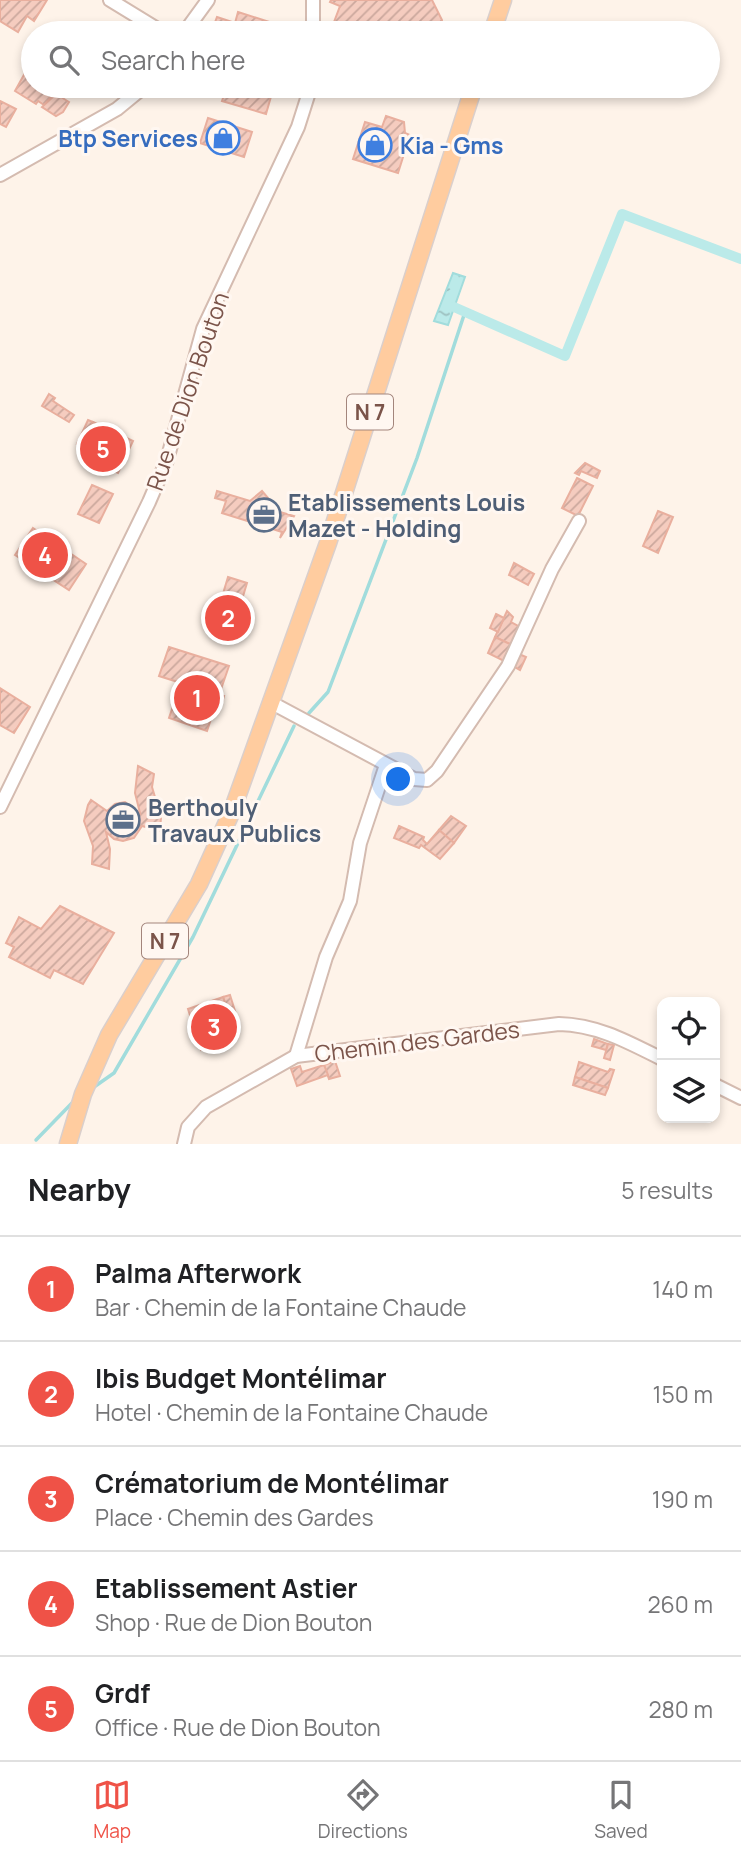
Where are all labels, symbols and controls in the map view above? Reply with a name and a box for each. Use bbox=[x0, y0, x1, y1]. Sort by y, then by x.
search box bbox=[21, 21, 720, 98]
icon: search bbox=[45, 41, 83, 79]
text: Search here bbox=[101, 42, 246, 78]
shop icon: Btp Services bbox=[204, 119, 242, 157]
place label: Btp Services bbox=[58, 122, 198, 154]
shop icon: Kia - Gms bbox=[356, 126, 394, 164]
place label: Kia - Gms bbox=[400, 129, 503, 161]
street label: Rue de Dion Bouton bbox=[138, 287, 236, 495]
road number: N 7 bbox=[347, 394, 393, 430]
pin: 5 bbox=[80, 423, 126, 475]
place label: Etablissements Louis Mazet - Holding bbox=[288, 486, 525, 544]
office icon: Etablissements Louis Mazet - Holding bbox=[245, 496, 283, 534]
pin: 4 bbox=[22, 529, 68, 581]
pin: 2 bbox=[205, 592, 251, 644]
pin: 1 bbox=[174, 672, 220, 724]
your location bbox=[381, 762, 415, 796]
place label: Berthouly Travaux Publics bbox=[148, 791, 321, 849]
office icon: Berthouly Travaux Publics bbox=[104, 801, 142, 839]
road number: N 7 bbox=[142, 923, 188, 958]
map controls bbox=[657, 997, 720, 1123]
button: locate bbox=[657, 997, 720, 1060]
pin: 3 bbox=[191, 1001, 237, 1053]
street label: Chemin des Gardes bbox=[313, 1013, 521, 1069]
button: layers bbox=[657, 1060, 720, 1123]
text: Nearby bbox=[28, 1169, 131, 1210]
text: 5 results bbox=[621, 1174, 713, 1206]
text: Palma Afterwork bbox=[95, 1255, 301, 1291]
text: 1 bbox=[46, 1273, 56, 1305]
text: 140 m bbox=[652, 1273, 713, 1305]
text: Bar · Chemin de la Fontaine Chaude bbox=[95, 1291, 466, 1323]
text: Ibis Budget Montélimar bbox=[95, 1360, 387, 1396]
text: 2 bbox=[44, 1378, 58, 1410]
text: 150 m bbox=[653, 1378, 713, 1410]
text: Hotel · Chemin de la Fontaine Chaude bbox=[95, 1396, 488, 1428]
text: Crématorium de Montélimar bbox=[95, 1465, 449, 1501]
text: 3 bbox=[44, 1483, 58, 1515]
text: 190 m bbox=[652, 1483, 713, 1515]
text: Place · Chemin des Gardes bbox=[95, 1501, 374, 1533]
text: Etablissement Astier bbox=[95, 1570, 358, 1606]
text: 4 bbox=[44, 1588, 58, 1620]
text: 260 m bbox=[647, 1588, 713, 1620]
text: Shop · Rue de Dion Bouton bbox=[95, 1606, 372, 1638]
text: Grdf bbox=[95, 1675, 150, 1711]
text: 5 bbox=[44, 1693, 58, 1725]
text: 280 m bbox=[648, 1693, 713, 1725]
text: Office · Rue de Dion Bouton bbox=[95, 1711, 381, 1743]
tab: Map bbox=[93, 1776, 131, 1844]
tab: Directions bbox=[318, 1776, 408, 1844]
tab: Saved bbox=[594, 1776, 648, 1844]

